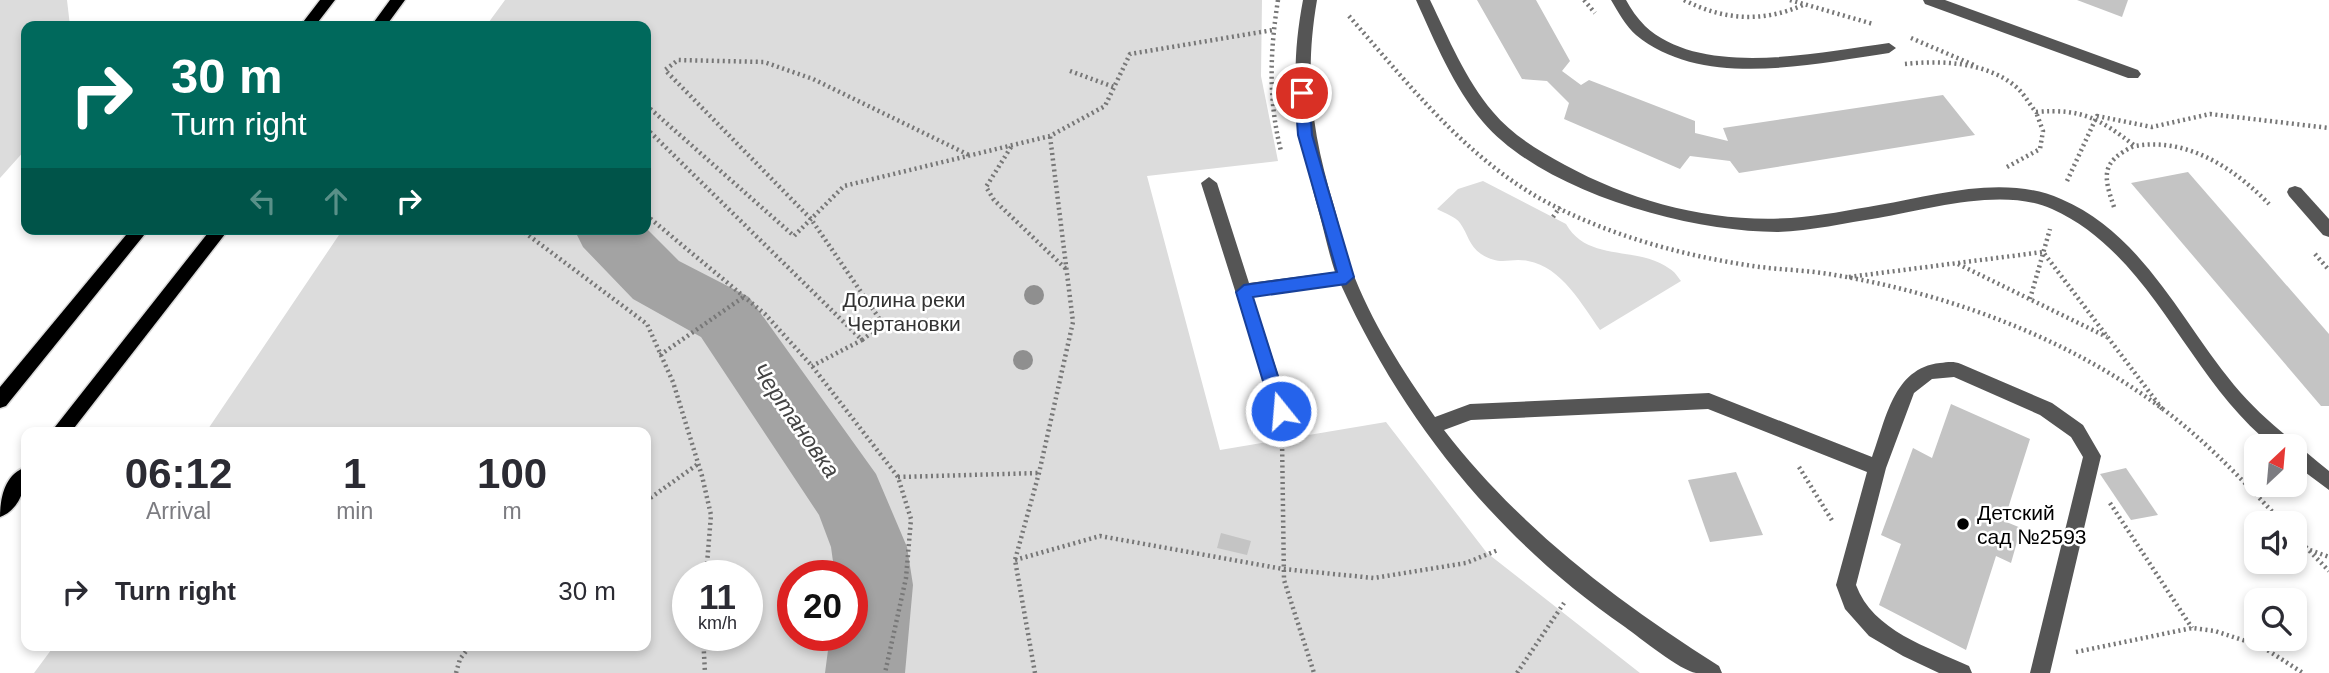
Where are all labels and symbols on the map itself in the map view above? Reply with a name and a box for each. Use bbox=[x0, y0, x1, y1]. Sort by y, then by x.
pin bbox=[1272, 63, 1332, 123]
park label: Долина реки Чертановки bbox=[842, 288, 966, 335]
water label: Чертановка bbox=[747, 358, 845, 482]
position arrow bbox=[1244, 374, 1318, 448]
north arrow bbox=[2244, 434, 2306, 497]
place label: Детский сад №2593 bbox=[1977, 501, 2087, 548]
marker: Детский сад №2593 bbox=[1955, 516, 1971, 532]
speed limit sign: 20 bbox=[777, 560, 868, 651]

